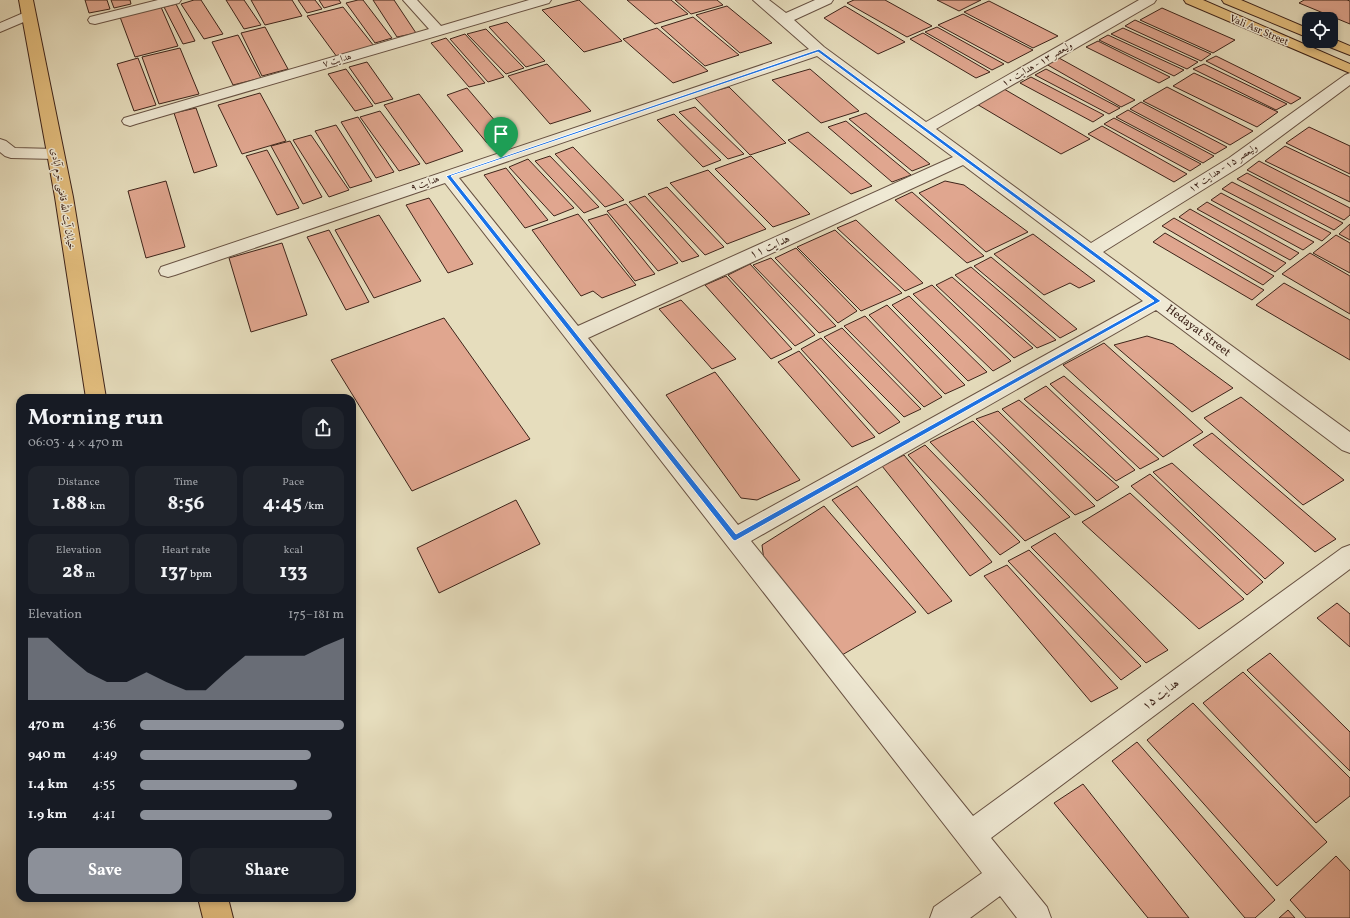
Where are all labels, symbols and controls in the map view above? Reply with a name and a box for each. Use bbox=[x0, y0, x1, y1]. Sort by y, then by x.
street label: Vali Asr Street bbox=[1227, 11, 1291, 49]
map controls bbox=[1302, 12, 1338, 48]
button: locate bbox=[1302, 12, 1338, 48]
street label: ولیعصر ۱۳ - هدایت ۱۰ bbox=[999, 38, 1075, 90]
street label: هدایت ۷ bbox=[321, 49, 353, 71]
pin bbox=[484, 117, 518, 158]
icon: arrive bbox=[490, 123, 512, 145]
street label: ولیعصر ۱۵ - هدایت ۱۲ bbox=[1186, 140, 1260, 196]
street label: خیابان آیت الله قاضی خرم آبادی bbox=[45, 147, 80, 251]
street label: هدایت ۹ bbox=[409, 172, 441, 194]
street label: هدایت ۱۱ bbox=[747, 231, 793, 263]
street label: Hedayat Street bbox=[1162, 301, 1234, 361]
text: Morning run bbox=[28, 403, 163, 434]
button: share bbox=[302, 407, 344, 449]
text: 06:03 · 4 × 470 m bbox=[28, 434, 123, 452]
text: Distance bbox=[58, 475, 100, 490]
text: Time bbox=[174, 475, 198, 490]
text: Pace bbox=[282, 475, 304, 490]
text: 1.88 bbox=[52, 490, 87, 518]
text: 8:56 bbox=[167, 490, 205, 518]
text: 4:45 bbox=[263, 490, 302, 518]
text: km bbox=[87, 499, 105, 514]
text: /km bbox=[302, 499, 324, 514]
text: Elevation bbox=[56, 543, 102, 558]
text: Heart rate bbox=[162, 543, 210, 558]
text: kcal bbox=[284, 543, 303, 558]
text: 28 bbox=[62, 558, 83, 586]
text: 137 bbox=[160, 558, 188, 586]
text: 133 bbox=[279, 558, 308, 586]
text: m bbox=[83, 567, 95, 582]
text: bpm bbox=[188, 567, 212, 582]
text: Elevation bbox=[28, 606, 82, 624]
text: 175–181 m bbox=[288, 606, 344, 624]
street label: هدایت ۱۵ bbox=[1139, 676, 1183, 714]
text: 470 m bbox=[28, 716, 65, 734]
text: 4:36 bbox=[92, 716, 116, 734]
text: 940 m bbox=[28, 746, 66, 764]
text: 4:49 bbox=[92, 746, 117, 764]
text: 1.4 km bbox=[28, 776, 68, 794]
text: 4:55 bbox=[92, 776, 115, 794]
text: 1.9 km bbox=[28, 806, 67, 824]
text: 4:41 bbox=[92, 806, 116, 824]
button: Save bbox=[28, 848, 182, 894]
button: Share bbox=[190, 848, 344, 894]

